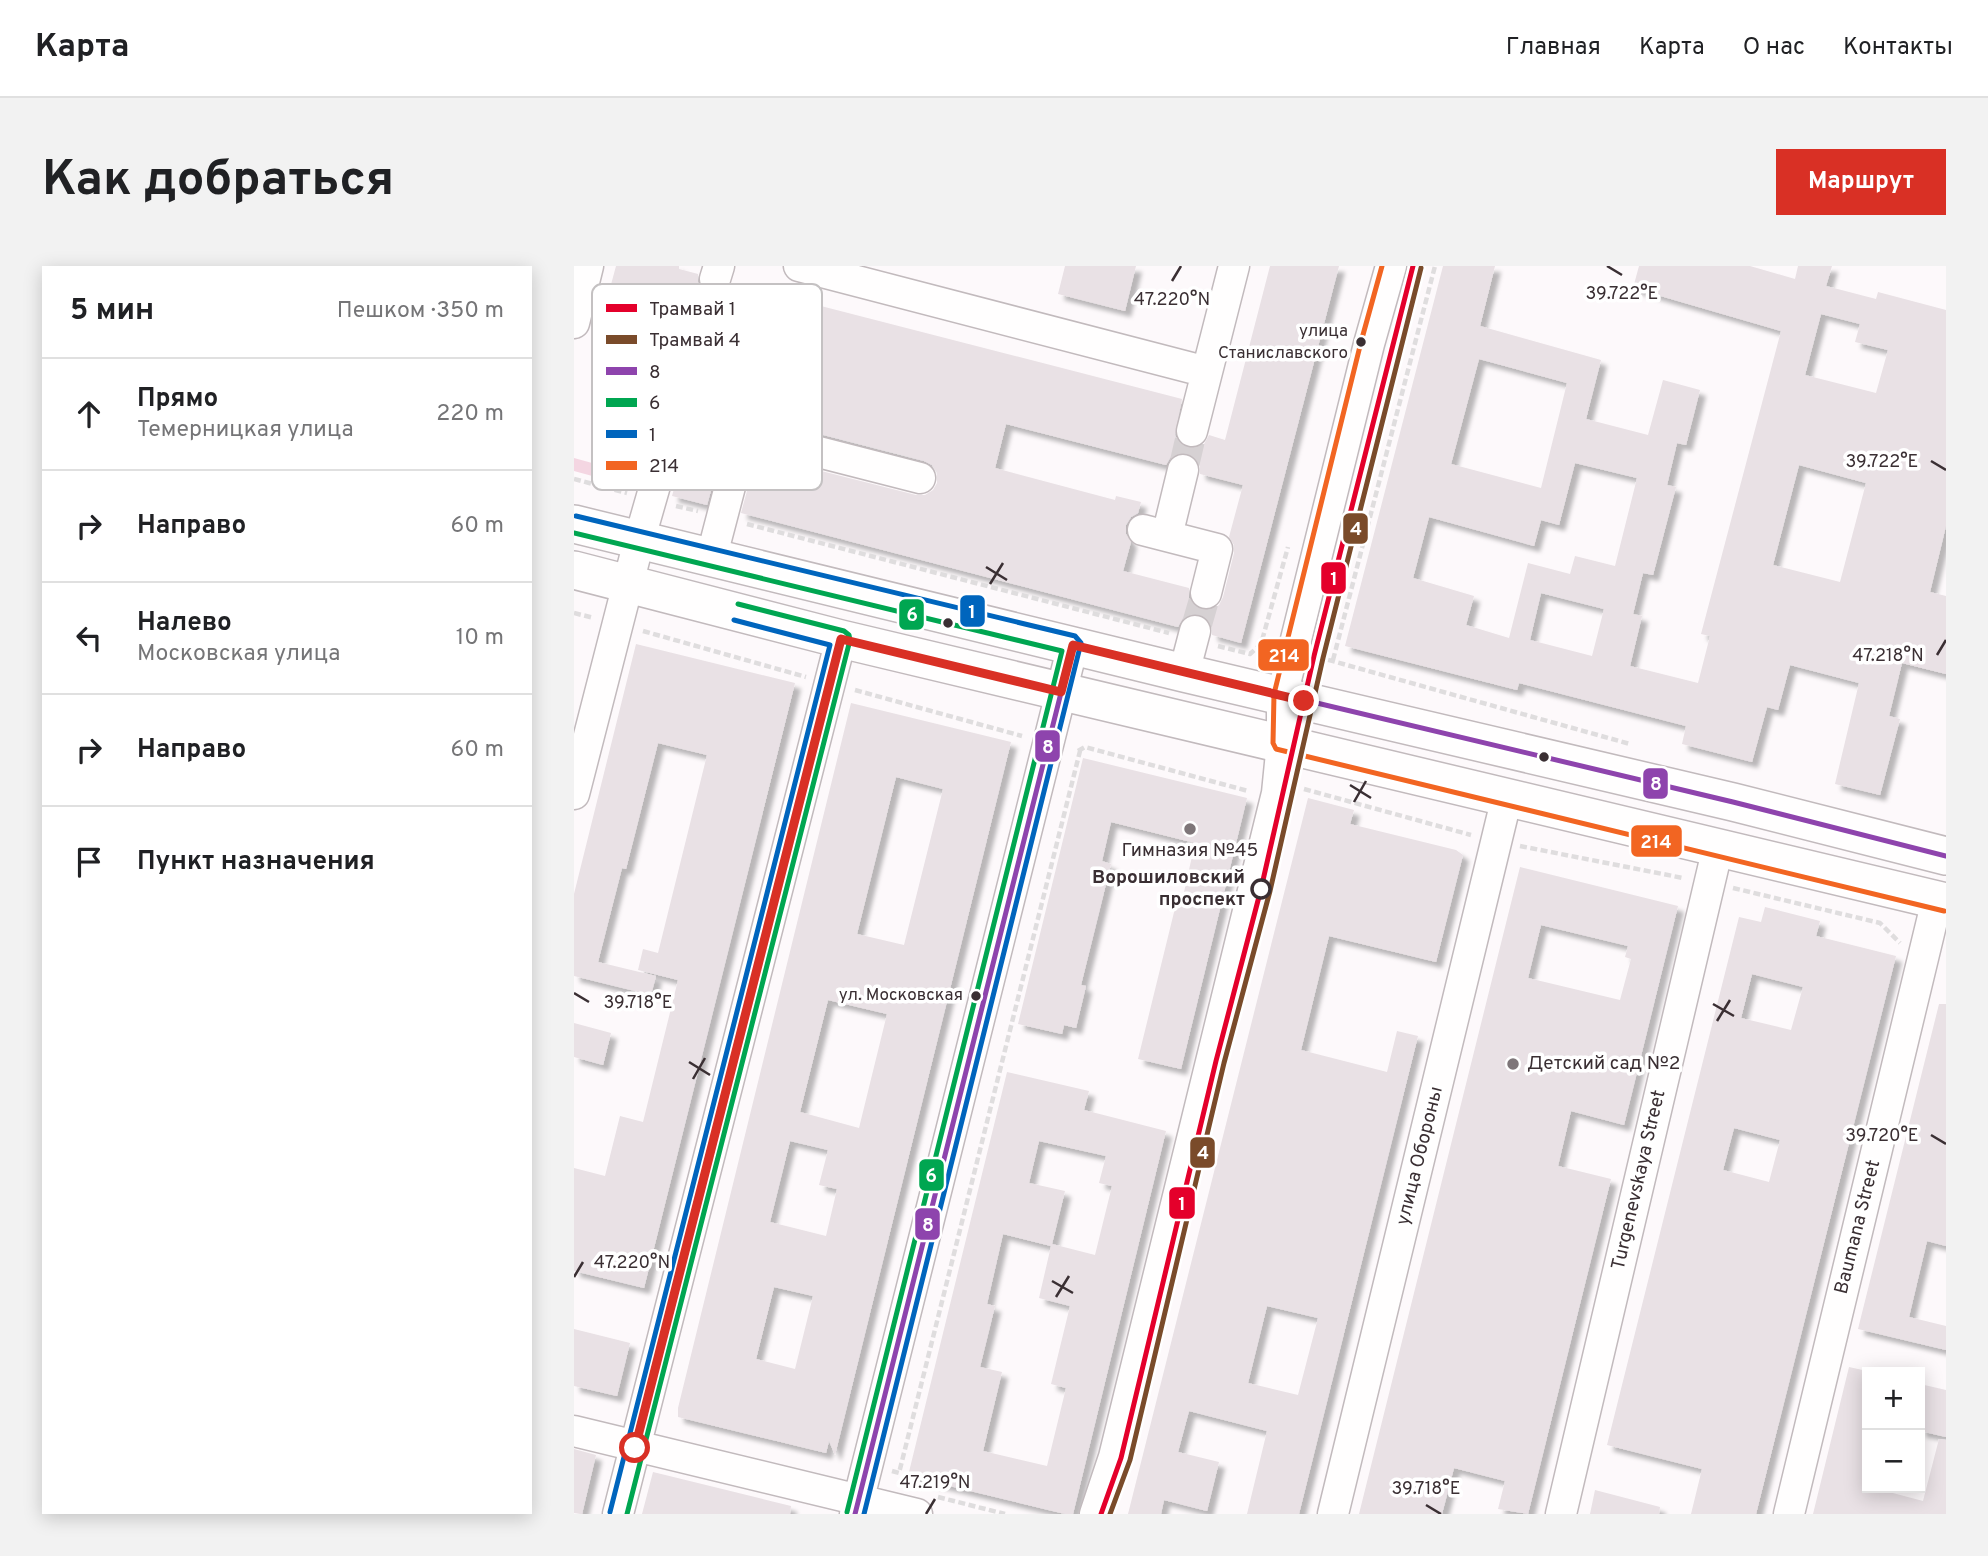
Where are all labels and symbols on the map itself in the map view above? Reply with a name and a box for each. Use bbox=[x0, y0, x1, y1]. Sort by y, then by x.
text: 39.722°E bbox=[1586, 283, 1658, 306]
legend bbox=[592, 284, 822, 490]
text: 47.220°N bbox=[1134, 289, 1210, 312]
text: Трамвай 1 bbox=[649, 298, 736, 322]
place label: улица Станиславского bbox=[1218, 321, 1348, 365]
text: Трамвай 4 bbox=[649, 329, 741, 353]
marker: улица Станиславского bbox=[1354, 335, 1368, 349]
text: 8 bbox=[649, 361, 661, 385]
text: 6 bbox=[649, 392, 660, 416]
text: 1 bbox=[649, 424, 656, 448]
text: 39.722°E bbox=[1846, 451, 1918, 474]
text: 214 bbox=[649, 455, 679, 479]
line badge: 4 bbox=[1342, 512, 1369, 545]
text: 4 bbox=[1350, 518, 1362, 542]
line badge: 1 bbox=[1320, 561, 1347, 595]
text: 1 bbox=[1330, 568, 1338, 592]
line badge: 1 bbox=[959, 594, 986, 628]
line badge: 6 bbox=[898, 598, 925, 631]
text: 1 bbox=[968, 601, 976, 625]
text: 6 bbox=[906, 604, 918, 628]
unlabelled marker bbox=[941, 616, 955, 630]
line badge: 214 bbox=[1257, 638, 1310, 672]
text: 214 bbox=[1268, 645, 1300, 669]
text: 47.218°N bbox=[1852, 645, 1924, 668]
route end bbox=[1288, 685, 1319, 716]
line badge: 8 bbox=[1034, 729, 1061, 763]
text: 8 bbox=[1042, 736, 1054, 760]
unlabelled marker bbox=[1537, 750, 1551, 764]
line badge: 8 bbox=[1642, 767, 1669, 800]
text: 8 bbox=[1650, 773, 1662, 797]
marker: Гимназия №45 bbox=[1182, 821, 1198, 837]
line badge: 214 bbox=[1630, 824, 1683, 858]
text: 214 bbox=[1640, 831, 1672, 855]
place label: Гимназия №45 bbox=[1122, 839, 1258, 863]
place label: Ворошиловский проспект bbox=[1092, 866, 1245, 912]
marker: Ворошиловский проспект bbox=[1251, 879, 1271, 899]
place label: ул. Московская bbox=[839, 985, 963, 1007]
marker: ул. Московская bbox=[969, 989, 983, 1003]
text: 39.718°E bbox=[603, 992, 673, 1015]
place label: Детский сад №2 bbox=[1527, 1052, 1680, 1076]
marker: Детский сад №2 bbox=[1505, 1056, 1521, 1072]
street label: улица Обороны bbox=[1391, 1084, 1449, 1228]
street label: Turgenevskaya Street bbox=[1607, 1088, 1671, 1272]
text: 39.720°E bbox=[1845, 1125, 1919, 1148]
line badge: 4 bbox=[1189, 1136, 1216, 1169]
text: 4 bbox=[1197, 1142, 1209, 1166]
street label: Baumana Street bbox=[1830, 1157, 1886, 1297]
line badge: 6 bbox=[918, 1158, 945, 1192]
text: 6 bbox=[925, 1165, 937, 1189]
line badge: 1 bbox=[1168, 1186, 1196, 1220]
text: 1 bbox=[1178, 1193, 1186, 1217]
line badge: 8 bbox=[914, 1207, 941, 1241]
text: 8 bbox=[922, 1214, 934, 1238]
text: 47.220°N bbox=[594, 1252, 670, 1275]
route start bbox=[619, 1432, 650, 1463]
text: 47.219°N bbox=[899, 1472, 971, 1495]
text: 39.718°E bbox=[1391, 1478, 1461, 1501]

